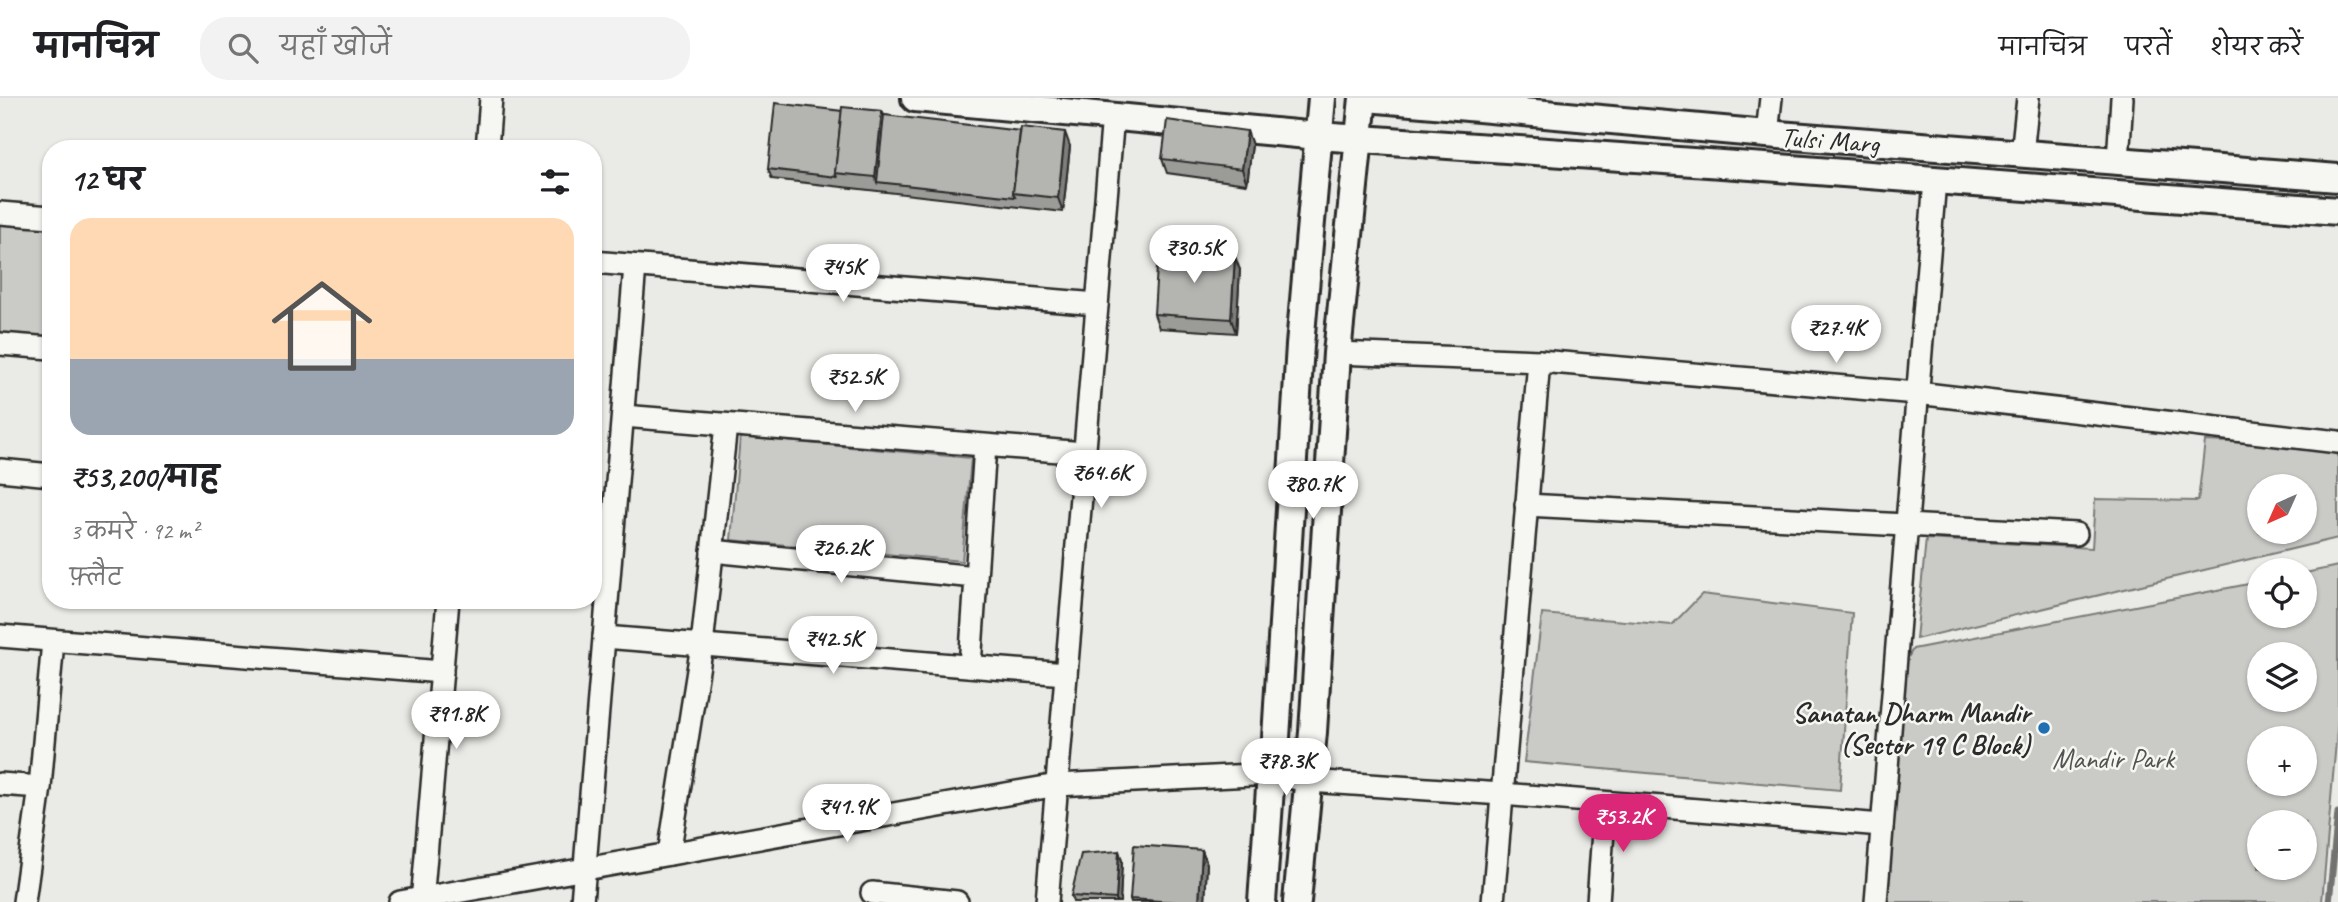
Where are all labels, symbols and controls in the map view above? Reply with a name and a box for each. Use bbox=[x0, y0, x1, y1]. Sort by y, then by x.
search box bbox=[200, 17, 690, 80]
text: मानचित्र bbox=[35, 25, 158, 67]
icon: search bbox=[224, 29, 262, 67]
text: यहाँ खोजें bbox=[280, 30, 391, 63]
text: मानचित्र bbox=[1999, 32, 2087, 62]
text: परतें bbox=[2125, 32, 2172, 62]
text: शेयर करें bbox=[2210, 32, 2303, 62]
street label: Tulsi Marg bbox=[1779, 119, 1882, 161]
text: 12 घर bbox=[70, 161, 144, 199]
icon: filters bbox=[536, 163, 574, 201]
pin: ₹30.5K bbox=[1137, 226, 1251, 285]
text: ₹30.5K bbox=[1165, 233, 1223, 262]
pin: ₹45K bbox=[802, 244, 884, 304]
text: ₹45K bbox=[822, 252, 864, 281]
icon: home bbox=[259, 263, 385, 389]
pin: ₹27.4K bbox=[1779, 306, 1893, 365]
text: ₹27.4K bbox=[1807, 313, 1865, 342]
pin: ₹52.5K bbox=[798, 354, 912, 414]
text: ₹52.5K bbox=[827, 362, 883, 391]
pin: ₹64.6K bbox=[1044, 450, 1158, 510]
text: ₹53,200/माह bbox=[70, 458, 219, 496]
text: ₹64.6K bbox=[1072, 458, 1130, 487]
pin: ₹80.7K bbox=[1256, 462, 1370, 521]
text: ₹80.7K bbox=[1284, 469, 1342, 498]
north arrow bbox=[2247, 474, 2317, 544]
map controls bbox=[2247, 474, 2317, 880]
text: 3 कमरे · 92 m² bbox=[70, 517, 198, 546]
pin: ₹26.2K bbox=[784, 526, 898, 585]
text: ₹26.2K bbox=[812, 533, 870, 562]
button: locate bbox=[2247, 558, 2317, 628]
text: फ़्लैट bbox=[70, 563, 122, 592]
pin: ₹42.5K bbox=[776, 616, 890, 676]
text: ₹42.5K bbox=[804, 624, 862, 653]
button: layers bbox=[2247, 642, 2317, 712]
pin: ₹91.8K bbox=[399, 692, 513, 751]
place label: Sanatan Dharm Mandir (Sector 19 C Block) bbox=[1792, 695, 2033, 762]
text: ₹91.8K bbox=[427, 699, 485, 728]
marker: Sanatan Dharm Mandir (Sector 19 C Block) bbox=[2036, 720, 2052, 736]
button: + bbox=[2247, 726, 2317, 796]
pin: ₹78.3K bbox=[1229, 738, 1343, 798]
park label: Mandir Park bbox=[2052, 741, 2176, 776]
text: ₹78.3K bbox=[1257, 746, 1315, 775]
pin: ₹41.9K bbox=[790, 784, 904, 844]
text: ₹41.9K bbox=[818, 792, 876, 821]
pin: ₹53.2K bbox=[1566, 794, 1680, 854]
text: ₹53.2K bbox=[1594, 802, 1652, 831]
button: − bbox=[2247, 810, 2317, 880]

